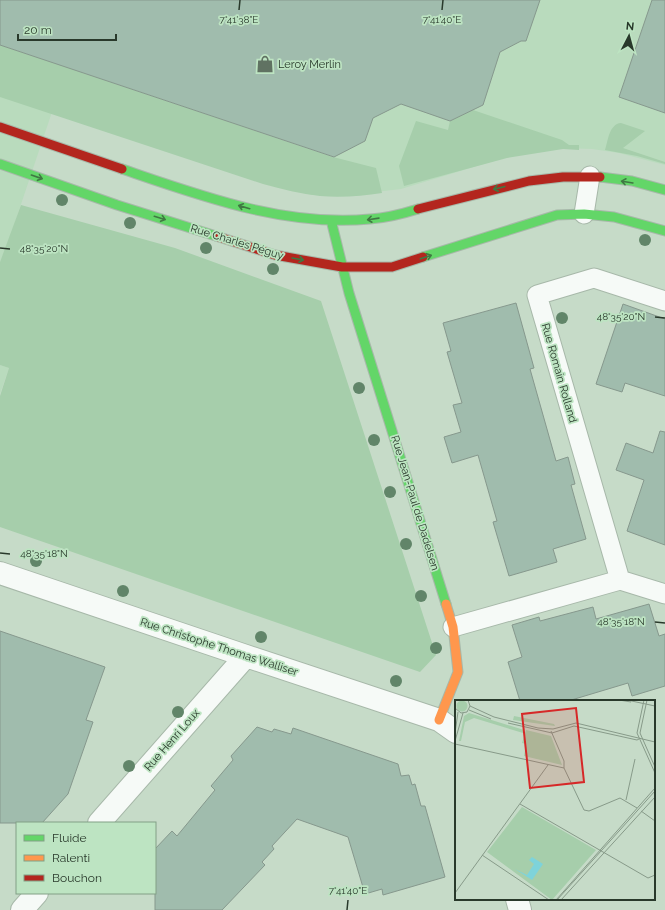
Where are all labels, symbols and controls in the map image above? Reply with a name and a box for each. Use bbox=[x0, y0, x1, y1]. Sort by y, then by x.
text: 7°41'38"E bbox=[220, 14, 258, 25]
text: 7°41'40"E bbox=[423, 14, 461, 25]
scale bar bbox=[18, 16, 116, 42]
north arrow bbox=[609, 16, 649, 56]
text: N bbox=[625, 20, 635, 33]
text: 20 m bbox=[24, 23, 52, 37]
shop icon: Leroy Merlin bbox=[255, 54, 275, 74]
place label: Leroy Merlin bbox=[278, 58, 341, 71]
one-way arrow bbox=[30, 174, 43, 181]
one-way arrow bbox=[621, 178, 634, 186]
one-way arrow bbox=[493, 185, 506, 193]
one-way arrow bbox=[238, 203, 251, 210]
one-way arrow bbox=[154, 215, 166, 223]
one-way arrow bbox=[366, 215, 379, 223]
street label: Rue Charles Péguy bbox=[189, 222, 285, 262]
text: 48°35'20"N bbox=[20, 243, 68, 254]
one-way arrow bbox=[419, 252, 431, 260]
one-way arrow bbox=[291, 255, 304, 263]
text: 48°35'20"N bbox=[597, 311, 645, 322]
street label: Rue Romain Rolland bbox=[539, 322, 579, 424]
street label: Rue Jean-Paul de Dadelsen bbox=[388, 434, 442, 572]
text: 48°35'18"N bbox=[20, 548, 68, 559]
street label: Rue Christophe Thomas Walliser bbox=[138, 615, 300, 679]
text: 48°35'18"N bbox=[597, 616, 645, 627]
inset map bbox=[455, 700, 655, 900]
street label: Rue Henri Loux bbox=[142, 706, 203, 774]
legend bbox=[16, 822, 156, 894]
text: Fluide bbox=[52, 831, 87, 845]
text: Ralenti bbox=[52, 851, 90, 865]
text: Bouchon bbox=[52, 871, 102, 885]
text: 7°41'40"E bbox=[329, 885, 367, 896]

